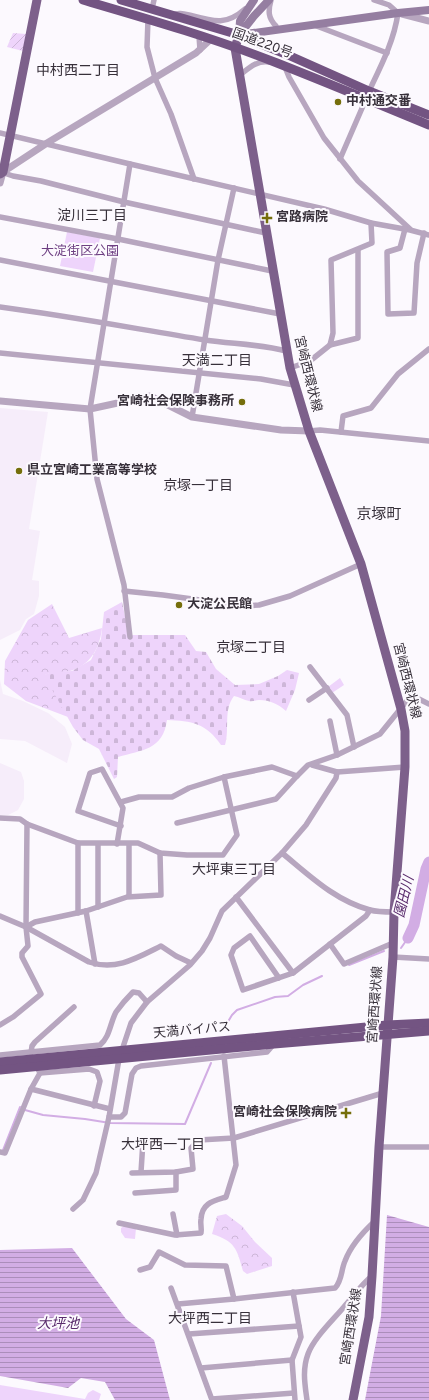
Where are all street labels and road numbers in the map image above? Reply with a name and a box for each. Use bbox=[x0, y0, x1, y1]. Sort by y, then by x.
street label: 国道220号 bbox=[230, 26, 294, 62]
street label: 宮崎西環状線 bbox=[290, 334, 325, 414]
street label: 宮崎西環状線 bbox=[389, 641, 424, 721]
street label: 宮崎西環状線 bbox=[364, 965, 387, 1044]
street label: 天満バイパス bbox=[153, 1020, 231, 1042]
street label: 宮崎西環状線 bbox=[337, 1287, 366, 1367]

